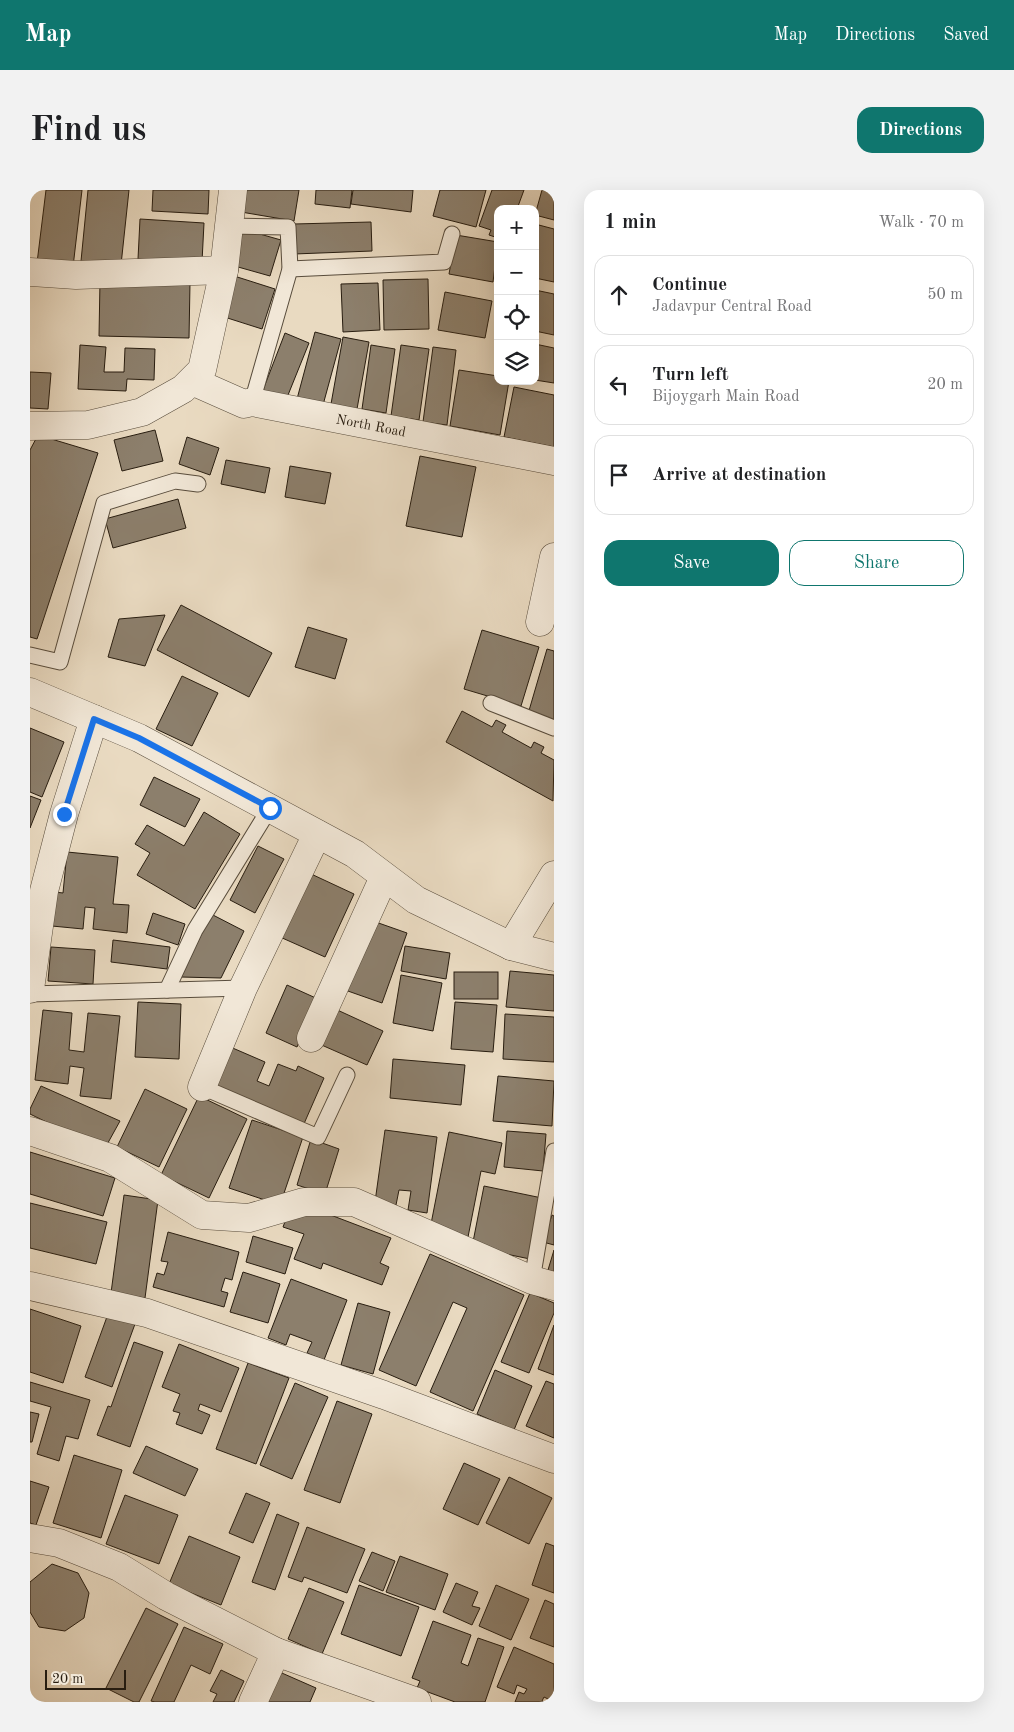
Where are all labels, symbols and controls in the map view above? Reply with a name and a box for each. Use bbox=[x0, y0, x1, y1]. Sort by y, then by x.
text: Map bbox=[25, 23, 72, 47]
text: Map bbox=[774, 26, 807, 44]
text: Directions bbox=[835, 26, 915, 44]
text: Saved bbox=[943, 26, 989, 44]
button: Directions bbox=[857, 107, 984, 153]
text: Find us bbox=[30, 113, 146, 148]
map controls bbox=[494, 205, 539, 385]
button: + bbox=[494, 205, 539, 250]
text: 1 min bbox=[604, 212, 657, 233]
text: Walk · 70 m bbox=[878, 215, 964, 231]
button: − bbox=[494, 250, 539, 295]
text: Continue bbox=[652, 276, 727, 295]
icon: ahead bbox=[605, 281, 633, 309]
text: 50 m bbox=[927, 287, 963, 303]
button: locate bbox=[494, 295, 539, 340]
text: Jadavpur Central Road bbox=[652, 299, 812, 315]
button: layers bbox=[494, 340, 539, 385]
text: Turn left bbox=[652, 366, 729, 385]
icon: left bbox=[605, 371, 633, 399]
text: 20 m bbox=[927, 377, 963, 393]
text: Bijoygarh Main Road bbox=[652, 389, 800, 405]
street label: North Road bbox=[335, 412, 407, 440]
icon: arrive bbox=[605, 461, 633, 489]
text: Arrive at destination bbox=[652, 466, 826, 485]
button: Save bbox=[604, 540, 779, 586]
button: Share bbox=[789, 540, 964, 586]
route start bbox=[259, 797, 282, 820]
route end bbox=[53, 803, 76, 826]
scale bar bbox=[45, 1667, 126, 1690]
text: 20 m bbox=[52, 1672, 83, 1686]

